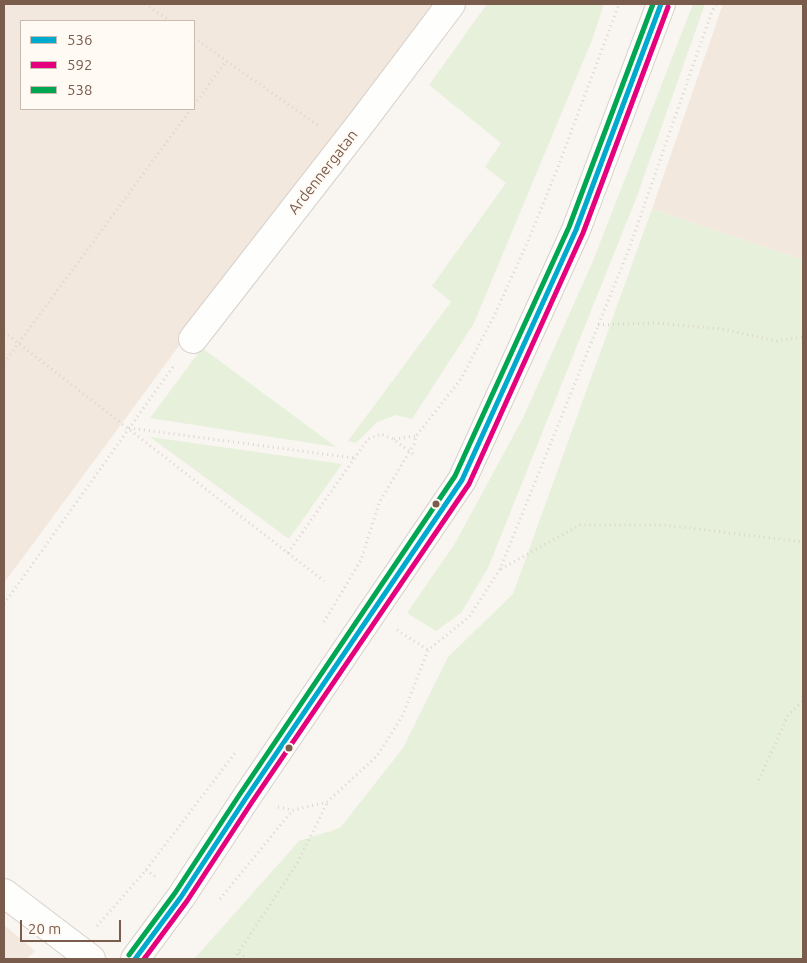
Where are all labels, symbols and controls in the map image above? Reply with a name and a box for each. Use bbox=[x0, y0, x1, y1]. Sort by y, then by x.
legend bbox=[20, 20, 195, 110]
text: 536 bbox=[67, 31, 92, 48]
text: 592 bbox=[67, 56, 92, 73]
text: 538 bbox=[67, 81, 92, 98]
street label: Ardennergatan bbox=[284, 126, 362, 218]
unlabelled marker bbox=[431, 499, 441, 509]
unlabelled marker bbox=[284, 743, 294, 753]
scale bar bbox=[22, 910, 124, 942]
text: 20 m bbox=[28, 920, 61, 937]

